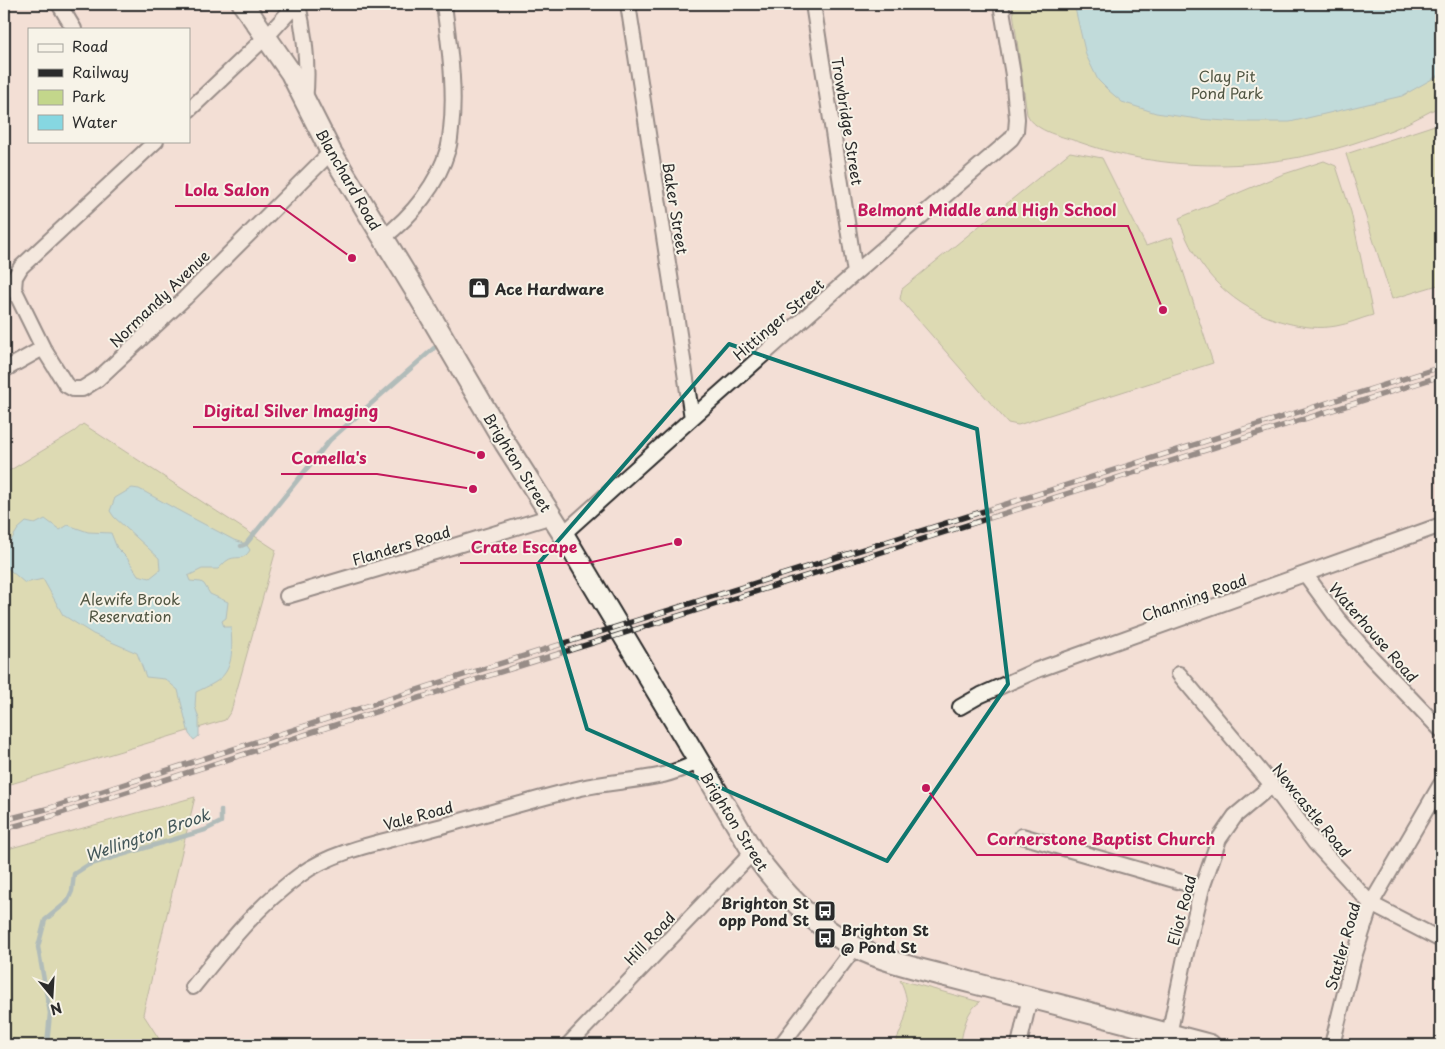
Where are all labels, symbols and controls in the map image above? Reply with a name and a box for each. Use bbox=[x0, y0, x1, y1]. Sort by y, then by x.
legend bbox=[28, 28, 190, 142]
text: Road bbox=[72, 34, 108, 57]
street label: Trowbridge Street bbox=[827, 55, 869, 187]
text: Railway bbox=[72, 60, 129, 83]
park label: Clay Pit Pond Park bbox=[1191, 64, 1263, 104]
text: Park bbox=[72, 84, 106, 107]
text: Water bbox=[72, 110, 117, 133]
street label: Blanchard Road bbox=[311, 124, 387, 234]
street label: Baker Street bbox=[657, 160, 695, 256]
callout: Lola Salon bbox=[175, 175, 280, 206]
text: Lola Salon bbox=[185, 177, 270, 201]
callout: Belmont Middle and High School bbox=[847, 195, 1128, 226]
text: Belmont Middle and High School bbox=[858, 197, 1116, 221]
street label: Normandy Avenue bbox=[104, 244, 214, 352]
street label: Hittinger Street bbox=[727, 273, 829, 365]
shop icon: Ace Hardware bbox=[467, 276, 491, 300]
place label: Ace Hardware bbox=[494, 277, 604, 300]
callout: Digital Silver Imaging bbox=[193, 396, 389, 427]
text: Digital Silver Imaging bbox=[204, 398, 378, 422]
street label: Brighton Street bbox=[478, 408, 558, 516]
callout: Comella's bbox=[281, 443, 377, 474]
text: Comella's bbox=[291, 445, 367, 469]
street label: Flanders Road bbox=[349, 519, 453, 571]
callout: Crate Escape bbox=[460, 532, 588, 563]
text: Crate Escape bbox=[471, 534, 578, 558]
street label: Channing Road bbox=[1138, 567, 1250, 627]
street label: Waterhouse Road bbox=[1324, 577, 1424, 687]
park label: Alewife Brook Reservation bbox=[80, 587, 180, 627]
street label: Newcastle Road bbox=[1267, 758, 1357, 862]
street label: Brighton Street bbox=[695, 767, 775, 875]
street label: Vale Road bbox=[381, 795, 455, 835]
water label: Wellington Brook bbox=[81, 801, 214, 867]
callout: Cornerstone Baptist Church bbox=[977, 824, 1226, 855]
text: Cornerstone Baptist Church bbox=[987, 826, 1215, 850]
street label: Eliot Road bbox=[1161, 872, 1201, 948]
place label: Brighton St opp Pond St bbox=[719, 891, 809, 931]
bus stop icon: Brighton St opp Pond St bbox=[813, 899, 837, 923]
street label: Statler Road bbox=[1318, 899, 1366, 993]
street label: Hill Road bbox=[618, 906, 680, 970]
place label: Brighton St @ Pond St bbox=[841, 918, 929, 958]
bus stop icon: Brighton St @ Pond St bbox=[813, 926, 837, 950]
north arrow bbox=[28, 972, 78, 1022]
text: N bbox=[48, 997, 65, 1021]

